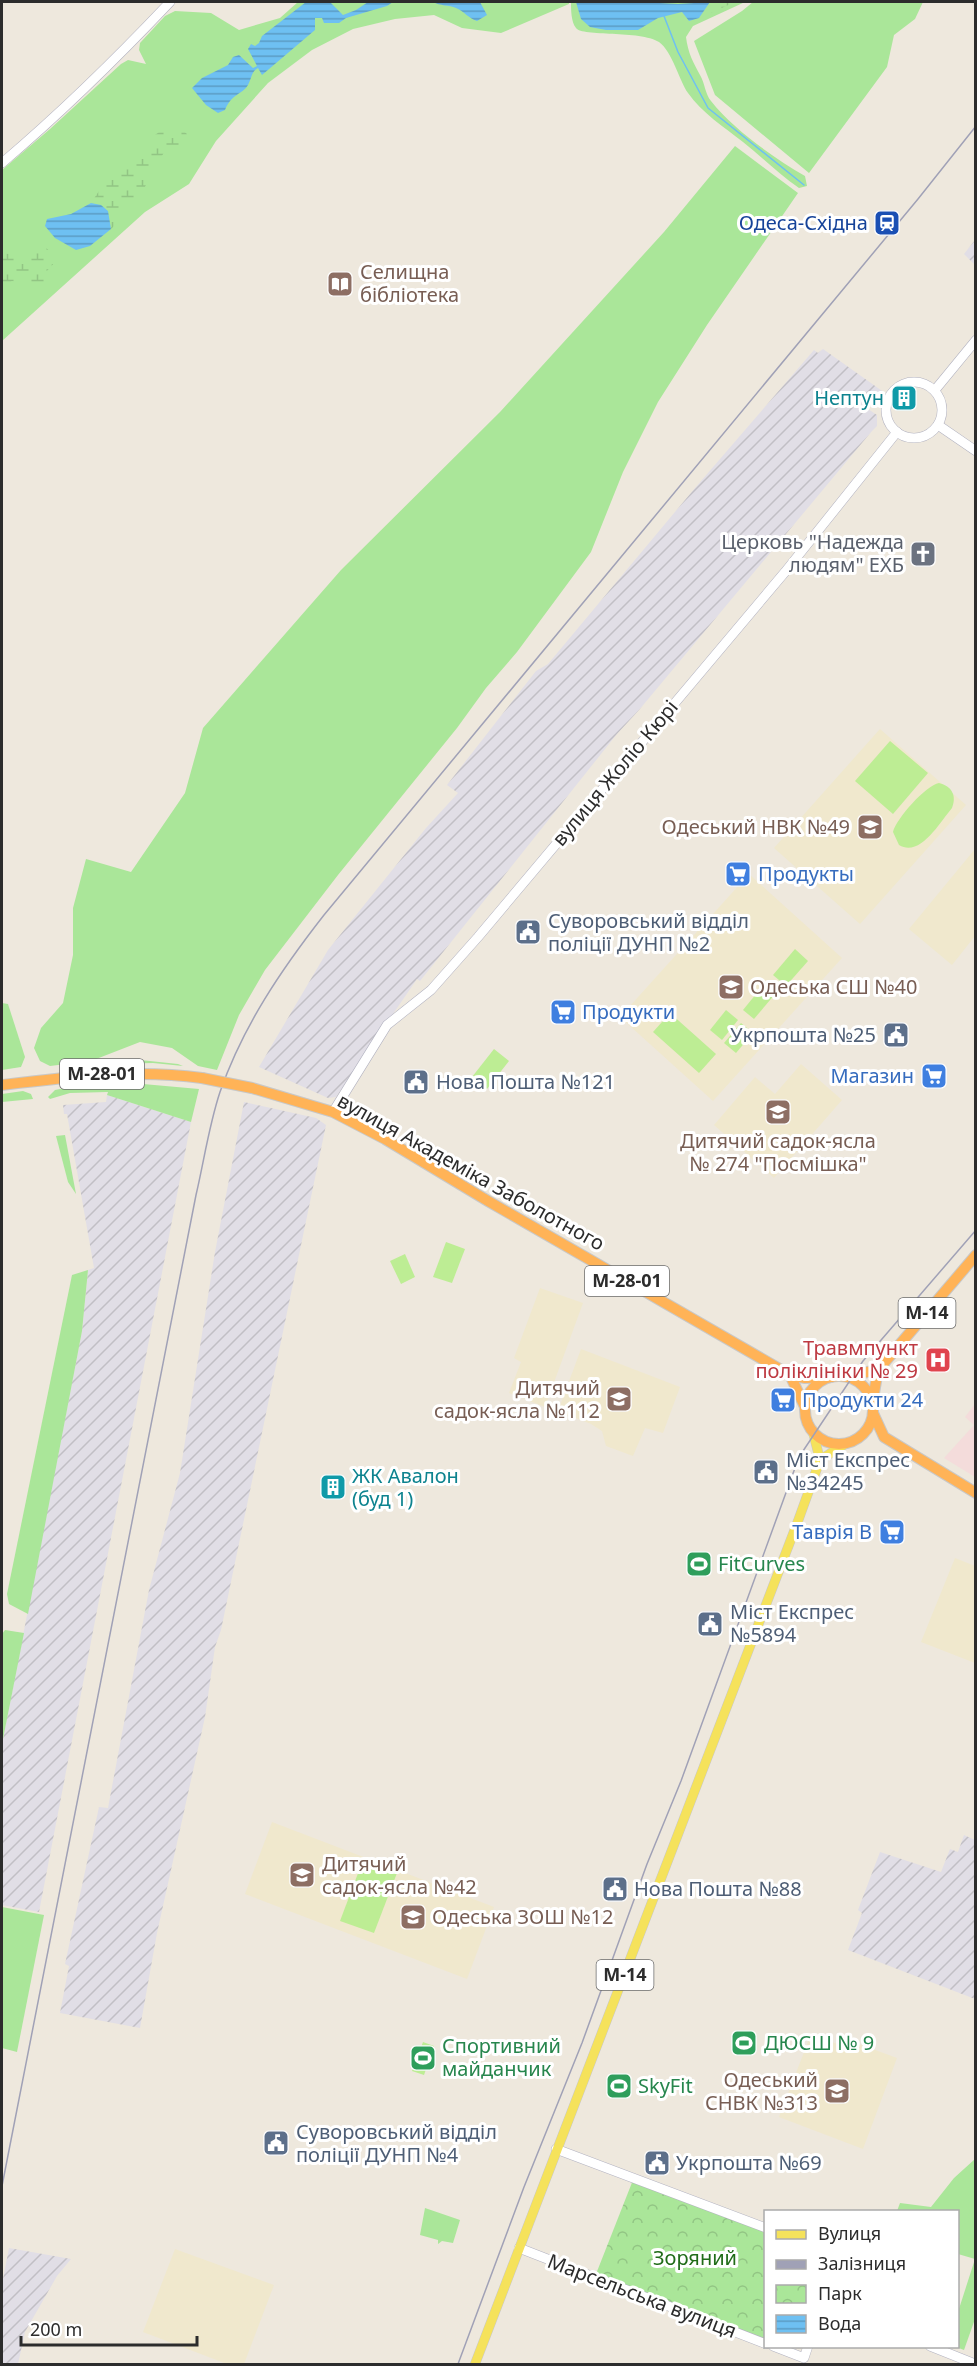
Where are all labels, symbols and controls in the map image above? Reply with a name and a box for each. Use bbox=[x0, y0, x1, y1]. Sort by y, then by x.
station icon: Одеса-Східна bbox=[872, 208, 902, 238]
place label: Одеса-Східна bbox=[739, 209, 868, 236]
place label: Селищна бібліотека bbox=[360, 258, 459, 308]
library icon: Селищна бібліотека bbox=[325, 269, 355, 299]
building icon: Нептун bbox=[889, 383, 919, 413]
place label: Нептун bbox=[814, 384, 884, 411]
place label: Церковь "Надежда людям" ЕХБ bbox=[721, 528, 904, 578]
church icon: Церковь "Надежда людям" ЕХБ bbox=[908, 539, 938, 569]
street label: вулиця Жоліо Кюрі bbox=[546, 694, 684, 851]
school or university icon: Одеський НВК №49 bbox=[855, 812, 885, 842]
place label: Одеський НВК №49 bbox=[662, 813, 850, 840]
supermarket icon: Продукты bbox=[723, 859, 753, 889]
place label: Продукты bbox=[758, 860, 854, 887]
place label: Суворовський відділ поліції ДУНП №2 bbox=[548, 907, 749, 957]
public building icon: Суворовський відділ поліції ДУНП №2 bbox=[513, 917, 543, 947]
school or university icon: Одеська СШ №40 bbox=[716, 972, 746, 1002]
place label: Одеська СШ №40 bbox=[750, 973, 917, 1000]
supermarket icon: Продукти bbox=[548, 997, 578, 1027]
place label: Продукти bbox=[582, 998, 675, 1025]
public building icon: Укрпошта №25 bbox=[881, 1020, 911, 1050]
place label: Укрпошта №25 bbox=[730, 1021, 876, 1048]
road number: М-28-01 bbox=[60, 1059, 144, 1089]
supermarket icon: Магазин bbox=[919, 1061, 949, 1091]
place label: Магазин bbox=[830, 1062, 914, 1089]
public building icon: Нова Пошта №121 bbox=[401, 1067, 431, 1097]
place label: Нова Пошта №121 bbox=[436, 1068, 615, 1095]
street label: вулиця Академіка Заболотного bbox=[333, 1087, 610, 1256]
school or university icon: Дитячий садок-ясла № 274 "Посмішка" bbox=[763, 1097, 793, 1127]
place label: Дитячий садок-ясла № 274 "Посмішка" bbox=[680, 1127, 876, 1177]
road number: М-28-01 bbox=[585, 1266, 669, 1296]
road number: М-14 bbox=[898, 1298, 956, 1328]
place label: Травмпункт поліклініки № 29 bbox=[755, 1334, 918, 1384]
hospital icon: Травмпункт поліклініки № 29 bbox=[923, 1345, 953, 1375]
place label: Дитячий садок-ясла №112 bbox=[434, 1374, 600, 1424]
school or university icon: Дитячий садок-ясла №112 bbox=[604, 1384, 634, 1414]
supermarket icon: Продукти 24 bbox=[768, 1385, 798, 1415]
place label: Продукти 24 bbox=[802, 1386, 924, 1413]
place label: Міст Експрес №34245 bbox=[786, 1446, 910, 1496]
public building icon: Міст Експрес №34245 bbox=[751, 1457, 781, 1487]
place label: ЖК Авалон (буд 1) bbox=[352, 1462, 459, 1512]
building icon: ЖК Авалон (буд 1) bbox=[318, 1472, 348, 1502]
supermarket icon: Таврія В bbox=[877, 1517, 907, 1547]
place label: Таврія В bbox=[792, 1518, 872, 1545]
sports icon: FitCurves bbox=[684, 1549, 714, 1579]
place label: FitCurves bbox=[718, 1550, 805, 1577]
place label: Міст Експрес №5894 bbox=[730, 1598, 854, 1648]
public building icon: Міст Експрес №5894 bbox=[695, 1609, 725, 1639]
place label: Дитячий садок-ясла №42 bbox=[322, 1850, 477, 1900]
school or university icon: Дитячий садок-ясла №42 bbox=[287, 1860, 317, 1890]
public building icon: Нова Пошта №88 bbox=[600, 1874, 630, 1904]
place label: Нова Пошта №88 bbox=[634, 1875, 802, 1902]
school or university icon: Одеська ЗОШ №12 bbox=[398, 1902, 428, 1932]
place label: Одеська ЗОШ №12 bbox=[432, 1903, 613, 1930]
road number: М-14 bbox=[596, 1960, 654, 1990]
sports icon: ДЮСШ № 9 bbox=[729, 2028, 759, 2058]
place label: ДЮСШ № 9 bbox=[764, 2029, 874, 2056]
place label: Спортивний майданчик bbox=[442, 2032, 561, 2082]
sports icon: Спортивний майданчик bbox=[408, 2043, 438, 2073]
place label: Одеський СНВК №313 bbox=[705, 2066, 818, 2116]
sports icon: SkyFit bbox=[604, 2071, 634, 2101]
place label: SkyFit bbox=[638, 2072, 693, 2099]
school or university icon: Одеський СНВК №313 bbox=[822, 2076, 852, 2106]
place label: Суворовський відділ поліції ДУНП №4 bbox=[296, 2118, 497, 2168]
public building icon: Суворовський відділ поліції ДУНП №4 bbox=[261, 2128, 291, 2158]
public building icon: Укрпошта №69 bbox=[642, 2148, 672, 2178]
place label: Укрпошта №69 bbox=[676, 2149, 822, 2176]
legend bbox=[764, 2210, 959, 2348]
text: Вулиця bbox=[818, 2221, 881, 2245]
park label: Зоряний bbox=[653, 2244, 737, 2271]
street label: Марсельська вулиця bbox=[544, 2247, 740, 2344]
text: Залізниця bbox=[818, 2251, 906, 2275]
text: Парк bbox=[818, 2281, 862, 2305]
scale bar bbox=[21, 2309, 196, 2347]
text: Вода bbox=[818, 2311, 861, 2335]
text: 200 m bbox=[30, 2317, 82, 2341]

